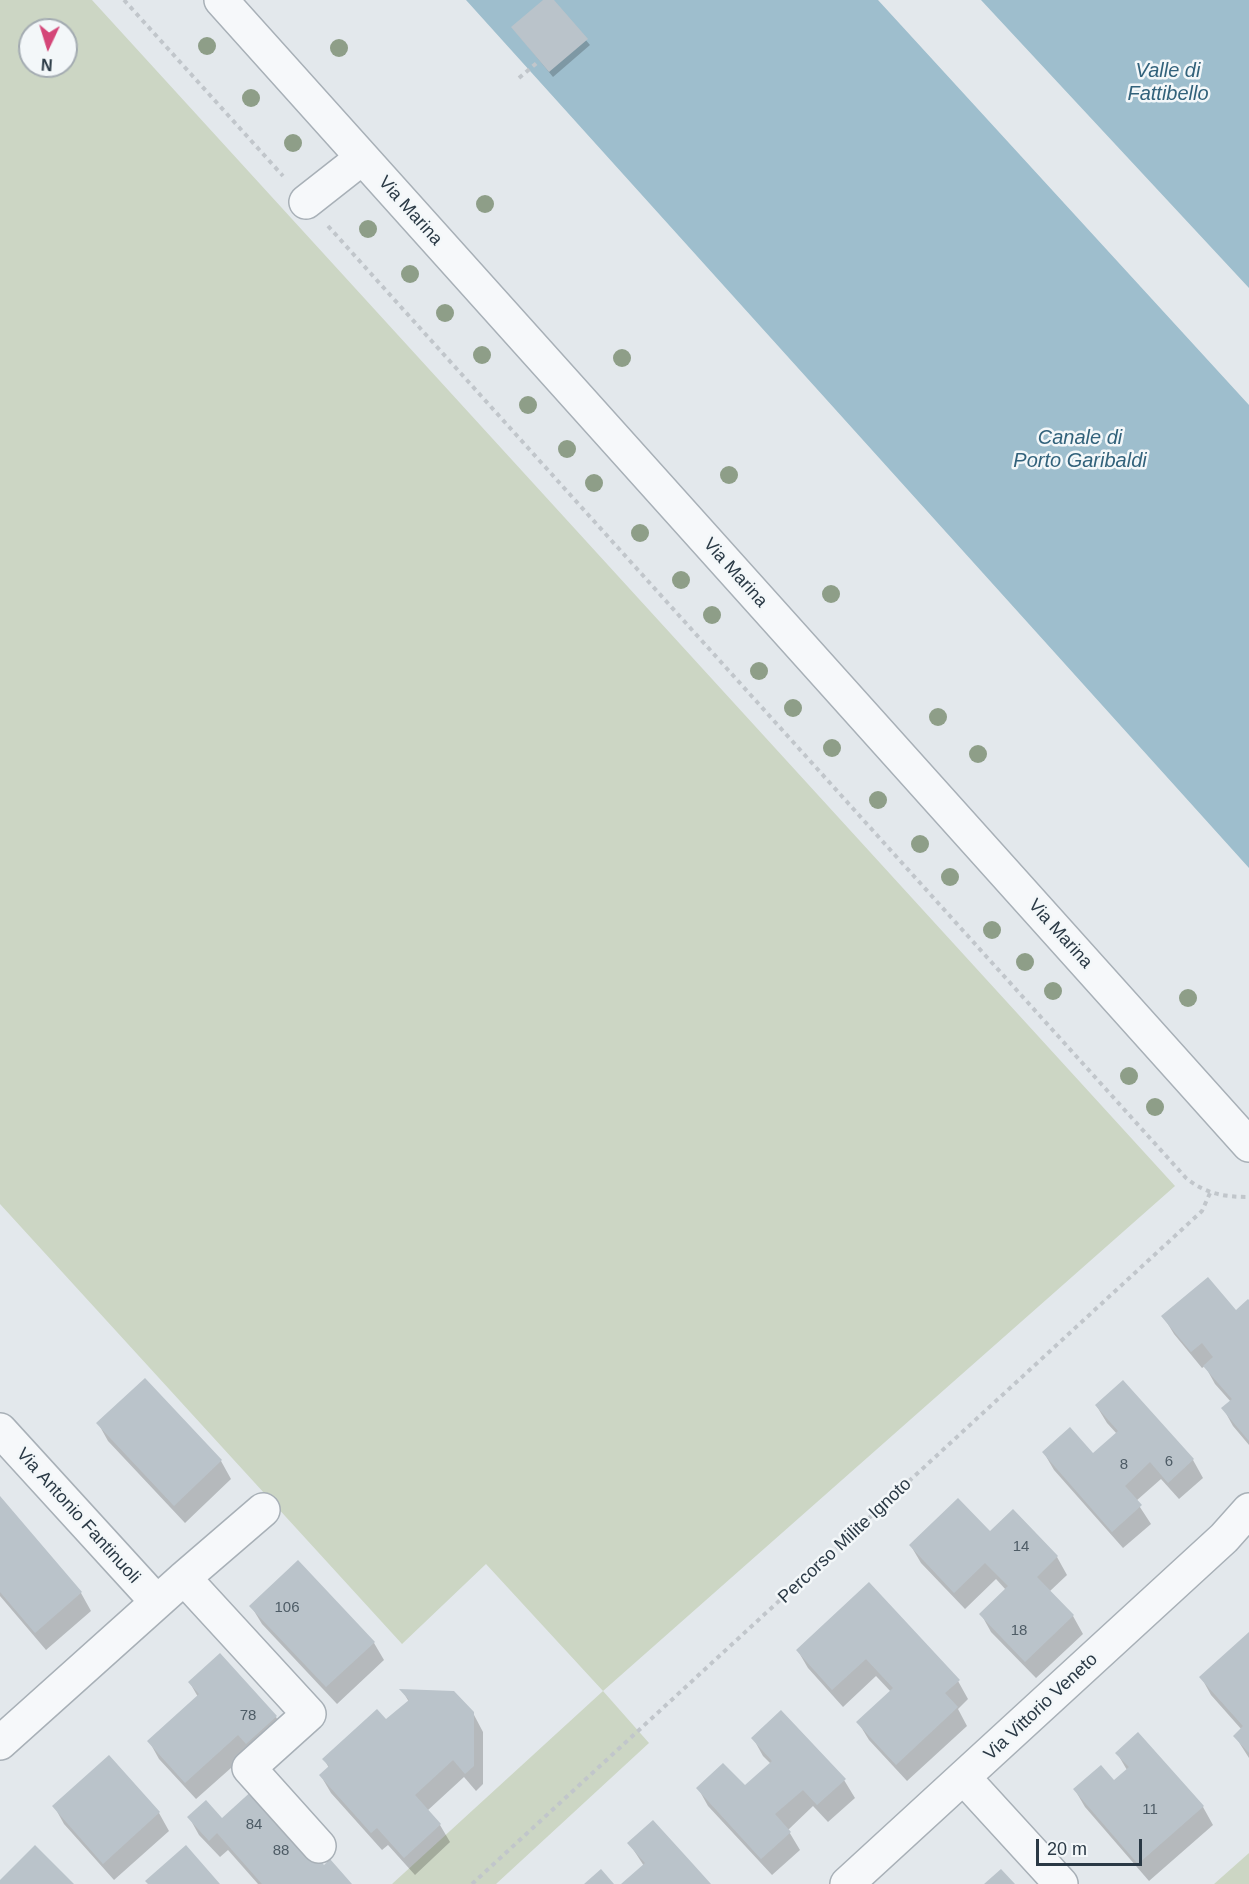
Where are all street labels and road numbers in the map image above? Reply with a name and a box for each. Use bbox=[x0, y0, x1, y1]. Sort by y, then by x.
street label: Via Marina bbox=[373, 172, 447, 250]
street label: Via Marina bbox=[698, 534, 772, 612]
street label: Via Marina bbox=[1023, 895, 1097, 973]
street label: Via Antonio Fantinuoli bbox=[11, 1444, 145, 1588]
street label: Percorso Milite Ignoto bbox=[774, 1474, 916, 1608]
street label: Via Vittorio Veneto bbox=[980, 1649, 1102, 1765]

